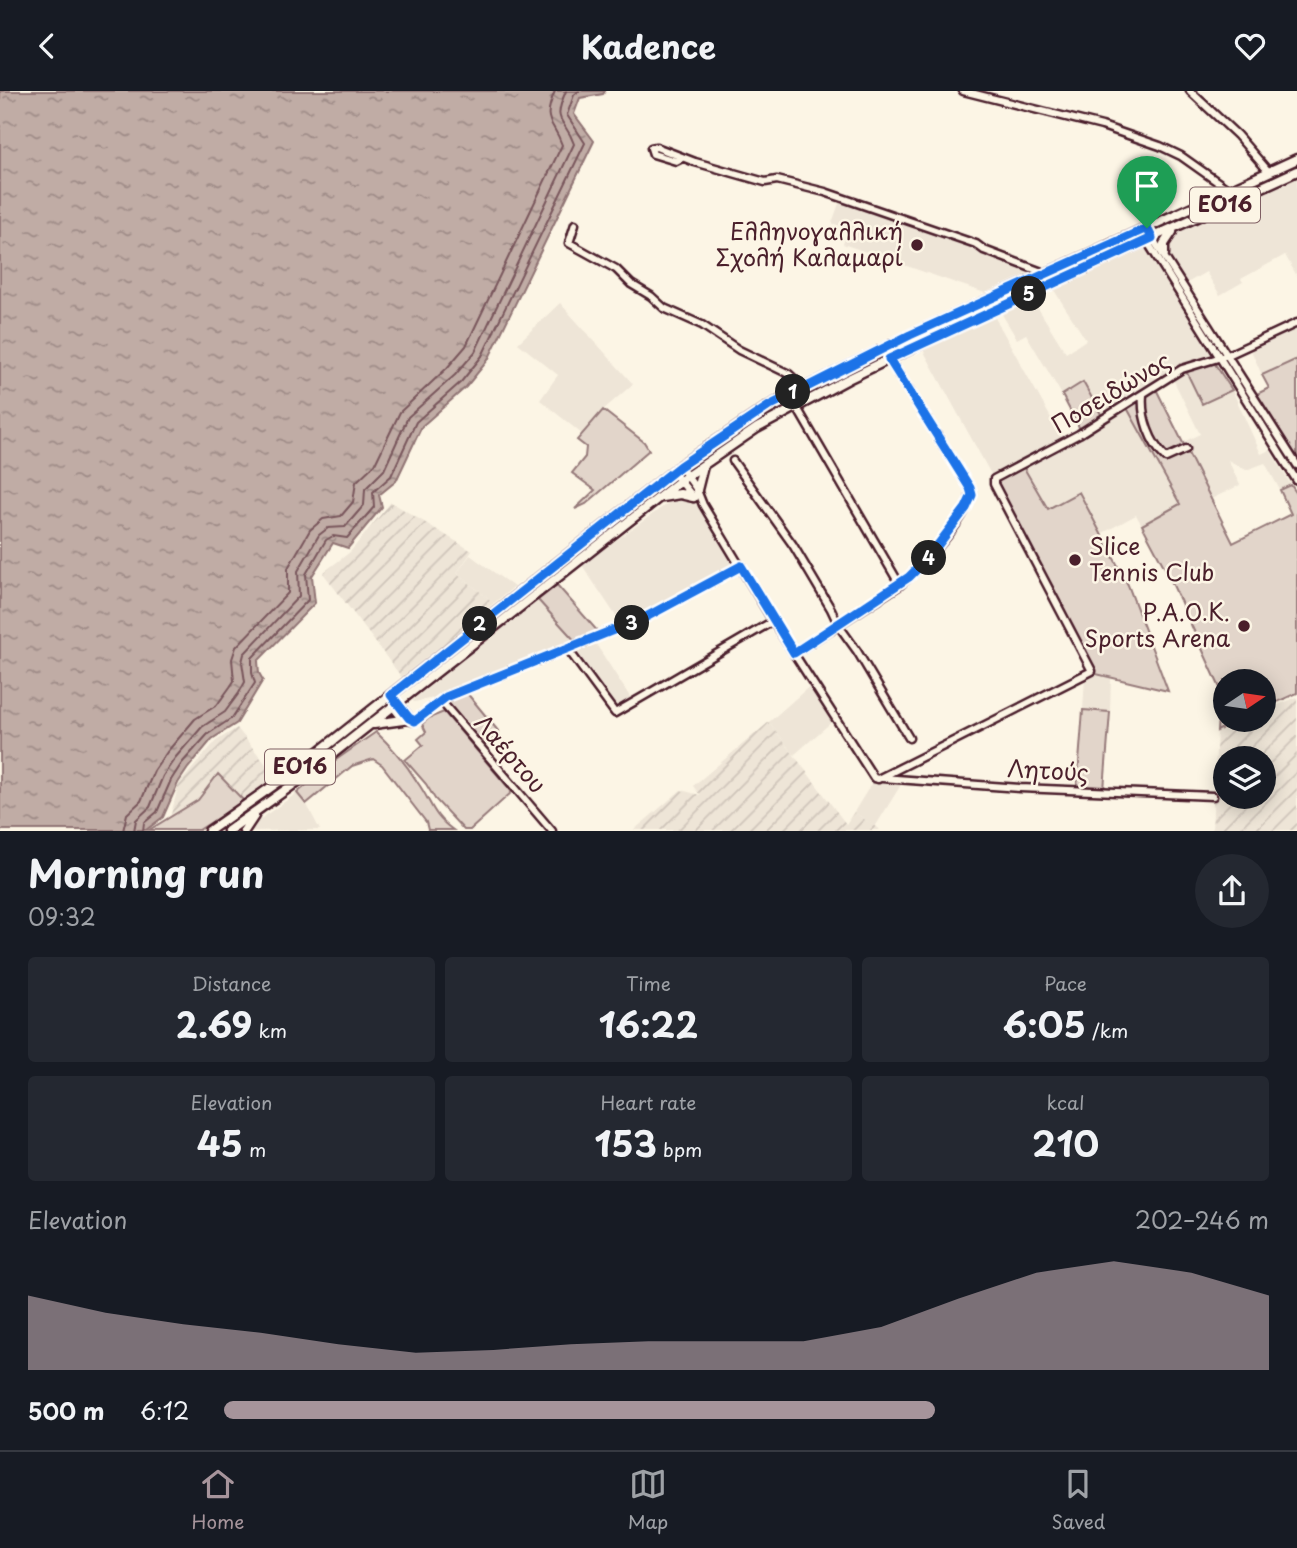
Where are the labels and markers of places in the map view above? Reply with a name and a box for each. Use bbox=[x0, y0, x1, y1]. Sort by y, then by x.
pin bbox=[1117, 156, 1177, 228]
place label: Ελληνογαλλική Σχολή Καλαμαρί bbox=[716, 213, 903, 274]
marker: Ελληνογαλλική Σχολή Καλαμαρί bbox=[909, 237, 925, 253]
pin: 5 bbox=[1012, 277, 1046, 311]
pin: 1 bbox=[776, 375, 810, 409]
place label: Slice Tennis Club bbox=[1089, 528, 1214, 589]
pin: 4 bbox=[912, 540, 946, 575]
marker: Slice Tennis Club bbox=[1067, 552, 1083, 568]
place label: P.A.O.K. Sports Arena bbox=[1085, 594, 1231, 655]
pin: 3 bbox=[614, 605, 650, 641]
pin: 2 bbox=[462, 607, 498, 641]
marker: P.A.O.K. Sports Arena bbox=[1236, 618, 1252, 634]

